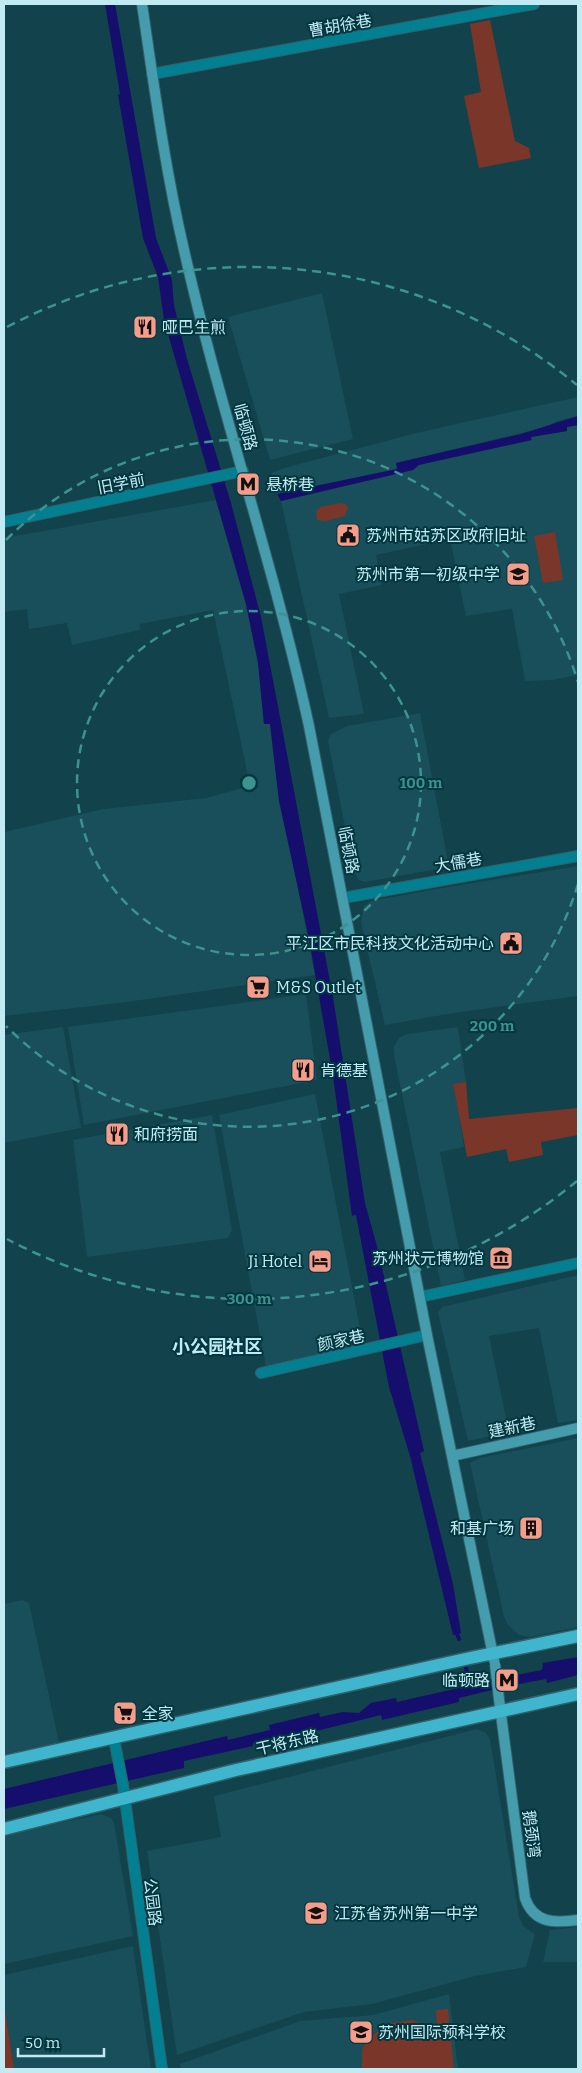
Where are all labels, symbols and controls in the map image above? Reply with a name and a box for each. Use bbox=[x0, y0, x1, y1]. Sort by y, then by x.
street label: 曹胡徐巷 bbox=[307, 11, 373, 40]
restaurant icon: 哑巴生煎 bbox=[132, 314, 158, 340]
place label: 哑巴生煎 bbox=[162, 318, 226, 337]
street label: 临顿路 bbox=[230, 401, 261, 453]
street label: 旧学前 bbox=[96, 470, 146, 497]
metro station icon: 悬桥巷 bbox=[235, 471, 261, 497]
place label: 悬桥巷 bbox=[266, 475, 314, 494]
public building icon: 苏州市姑苏区政府旧址 bbox=[335, 522, 361, 548]
place label: 苏州市姑苏区政府旧址 bbox=[366, 526, 526, 545]
school or university icon: 苏州市第一初级中学 bbox=[505, 561, 531, 587]
place label: 苏州市第一初级中学 bbox=[356, 565, 500, 584]
centre of rings bbox=[240, 774, 258, 792]
text: 100 m bbox=[400, 774, 443, 792]
street label: 临顿路 bbox=[335, 825, 362, 875]
street label: 大儒巷 bbox=[433, 849, 483, 876]
public building icon: 平江区市民科技文化活动中心 bbox=[498, 930, 524, 956]
place label: 平江区市民科技文化活动中心 bbox=[286, 934, 494, 953]
supermarket icon: M&S Outlet bbox=[245, 974, 271, 1000]
place label: M&S Outlet bbox=[276, 978, 361, 997]
text: 200 m bbox=[470, 1017, 515, 1035]
restaurant icon: 肯德基 bbox=[290, 1057, 316, 1083]
place label: 肯德基 bbox=[320, 1061, 368, 1080]
restaurant icon: 和府捞面 bbox=[104, 1121, 130, 1147]
place label: 和府捞面 bbox=[134, 1125, 198, 1144]
museum icon: 苏州状元博物馆 bbox=[488, 1245, 514, 1271]
hotel icon: Ji Hotel bbox=[307, 1248, 333, 1274]
place label: 苏州状元博物馆 bbox=[372, 1249, 484, 1268]
place label: Ji Hotel bbox=[247, 1252, 302, 1271]
text: 300 m bbox=[227, 1290, 272, 1308]
street label: 颜家巷 bbox=[316, 1326, 367, 1355]
district label: 小公园社区 bbox=[172, 1336, 262, 1358]
street label: 建新巷 bbox=[487, 1413, 538, 1442]
building icon: 和基广场 bbox=[518, 1515, 544, 1541]
place label: 和基广场 bbox=[450, 1519, 514, 1538]
metro station icon: 临顿路 bbox=[494, 1667, 520, 1693]
place label: 临顿路 bbox=[442, 1671, 490, 1690]
supermarket icon: 全家 bbox=[112, 1700, 138, 1726]
place label: 全家 bbox=[142, 1704, 174, 1723]
street label: 干将东路 bbox=[254, 1726, 320, 1759]
street label: 鹅颈湾 bbox=[519, 1809, 544, 1859]
street label: 公园路 bbox=[140, 1877, 165, 1927]
school or university icon: 江苏省苏州第一中学 bbox=[303, 1900, 329, 1926]
place label: 江苏省苏州第一中学 bbox=[334, 1904, 478, 1923]
school or university icon: 苏州国际预科学校 bbox=[348, 2019, 374, 2045]
place label: 苏州国际预科学校 bbox=[378, 2023, 506, 2042]
scale bar bbox=[18, 2026, 104, 2058]
text: 50 m bbox=[25, 2034, 61, 2052]

